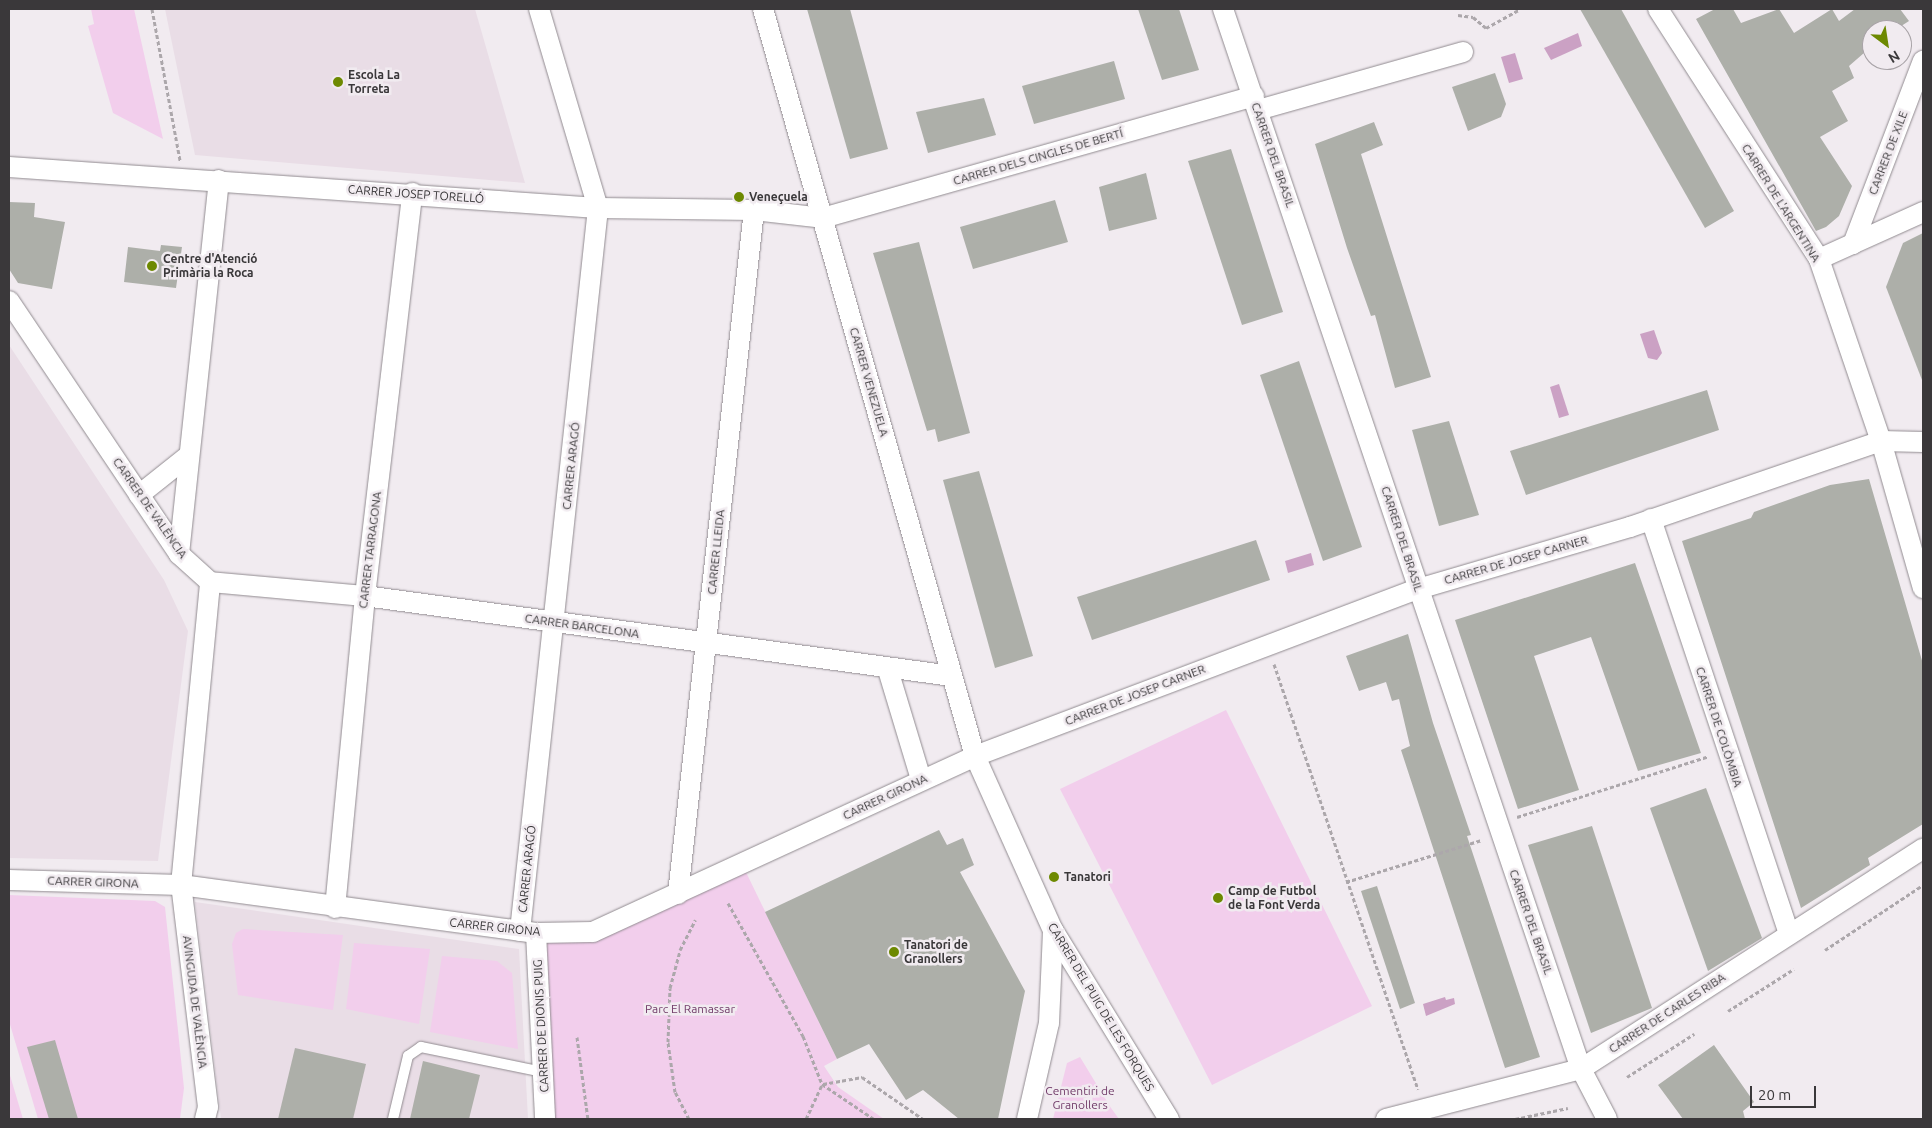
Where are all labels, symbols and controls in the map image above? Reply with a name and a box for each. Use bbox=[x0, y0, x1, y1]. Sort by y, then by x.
north arrow bbox=[1862, 20, 1912, 70]
text: N bbox=[1886, 47, 1903, 67]
place label: Escola La Torreta bbox=[348, 68, 400, 96]
marker: Escola La Torreta bbox=[332, 76, 344, 88]
street label: CARRER DEL BRASIL bbox=[1248, 100, 1298, 210]
street label: CARRER DE XILE bbox=[1865, 109, 1911, 197]
street label: CARRER DELS CINGLES DE BERTÍ bbox=[951, 126, 1125, 188]
street label: CARRER DE L'ARGENTINA bbox=[1739, 141, 1823, 265]
street label: CARRER JOSEP TORELLÓ bbox=[347, 182, 485, 206]
place label: Veneçuela bbox=[749, 190, 808, 204]
marker: Veneçuela bbox=[733, 191, 745, 203]
place label: Centre d'Atenció Primària la Roca bbox=[163, 252, 258, 280]
marker: Centre d'Atenció Primària la Roca bbox=[145, 259, 159, 273]
street label: CARRER VENEZUELA bbox=[847, 326, 891, 438]
street label: CARRER ARAGÓ bbox=[559, 422, 583, 510]
street label: CARRER DE VALÈNCIA bbox=[110, 455, 190, 561]
street label: CARRER DEL BRASIL bbox=[1378, 484, 1426, 594]
street label: CARRER TARRAGONA bbox=[356, 491, 384, 609]
street label: CARRER LLEIDA bbox=[704, 509, 728, 595]
street label: CARRER DE JOSEP CARNER bbox=[1442, 533, 1590, 587]
street label: CARRER BARCELONA bbox=[524, 611, 640, 641]
street label: CARRER DE JOSEP CARNER bbox=[1063, 662, 1207, 728]
street label: CARRER DE COLÒMBIA bbox=[1693, 665, 1745, 789]
street label: CARRER GIRONA bbox=[840, 771, 930, 823]
street label: CARRER ARAGÓ bbox=[515, 825, 539, 913]
street label: CARRER DEL BRASIL bbox=[1506, 867, 1556, 977]
place label: Tanatori bbox=[1064, 870, 1111, 884]
marker: Tanatori bbox=[1048, 871, 1060, 883]
street label: CARRER GIRONA bbox=[47, 873, 139, 891]
place label: Camp de Futbol de la Font Verda bbox=[1228, 884, 1320, 912]
marker: Camp de Futbol de la Font Verda bbox=[1212, 892, 1224, 904]
street label: CARRER GIRONA bbox=[449, 915, 541, 939]
street label: CARRER DEL PUIG DE LES FORQUES bbox=[1045, 920, 1157, 1094]
street label: AVINGUDA DE VALÈNCIA bbox=[180, 935, 210, 1069]
place label: Tanatori de Granollers bbox=[904, 938, 968, 966]
marker: Tanatori de Granollers bbox=[888, 946, 900, 958]
street label: CARRER DE DIONIS PUIG bbox=[530, 959, 552, 1093]
street label: CARRER DE CARLES RIBA bbox=[1606, 970, 1728, 1056]
park label: Parc El Ramassar bbox=[645, 1002, 735, 1016]
scale bar bbox=[1752, 1076, 1818, 1108]
park label: Cementiri de Granollers bbox=[1045, 1084, 1115, 1112]
text: 20 m bbox=[1758, 1086, 1791, 1103]

